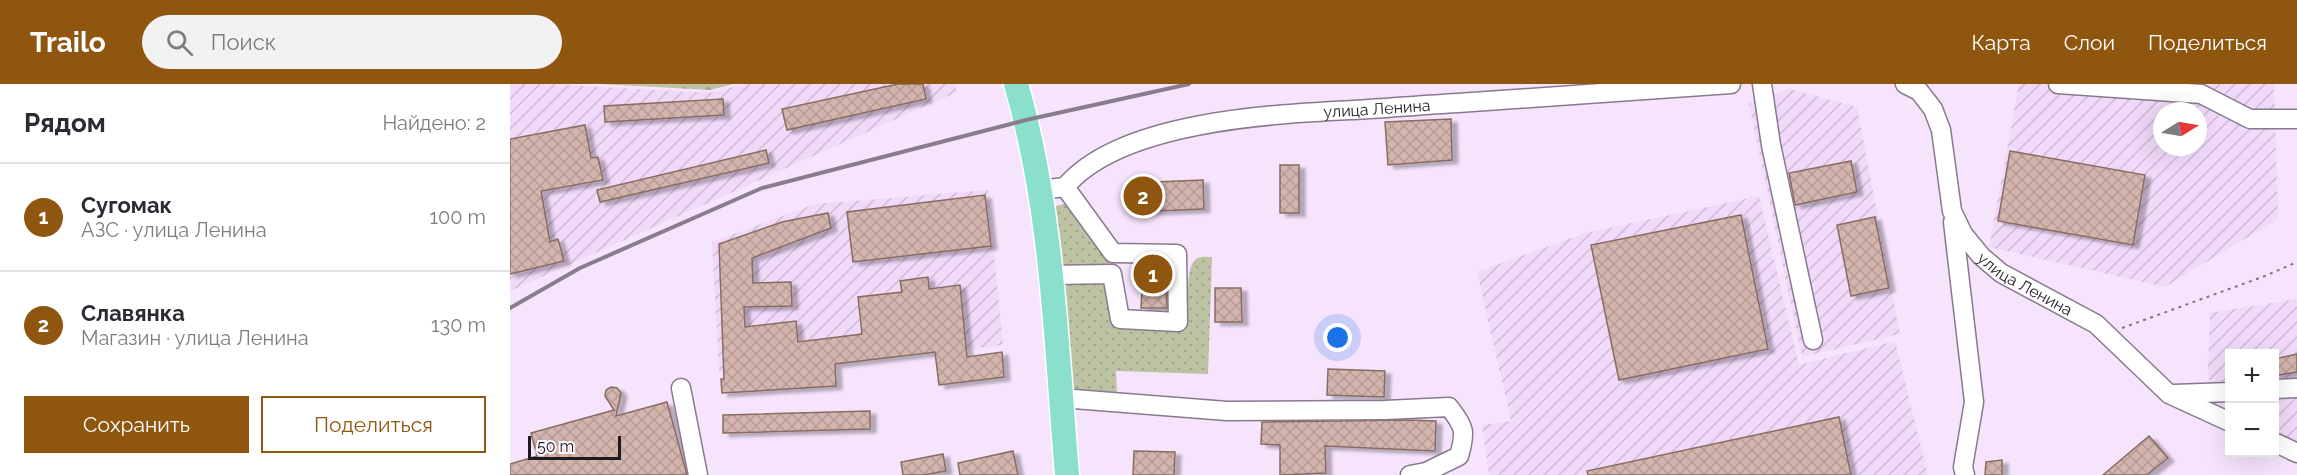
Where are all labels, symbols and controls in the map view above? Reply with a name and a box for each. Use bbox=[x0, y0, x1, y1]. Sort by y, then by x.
search box bbox=[142, 15, 562, 69]
text: Trailo bbox=[30, 26, 106, 59]
icon: search bbox=[163, 26, 196, 59]
text: Поиск bbox=[211, 29, 276, 55]
text: Карта bbox=[1972, 30, 2031, 55]
text: Слои bbox=[2064, 30, 2115, 55]
text: Поделиться bbox=[2148, 30, 2267, 55]
street label: улица Ленина bbox=[1323, 96, 1431, 122]
north arrow bbox=[2153, 102, 2207, 156]
text: Рядом bbox=[24, 108, 106, 138]
text: Найдено: 2 bbox=[382, 111, 486, 135]
pin: 2 bbox=[1124, 174, 1162, 218]
text: Сугомак bbox=[81, 192, 172, 218]
text: 1 bbox=[39, 205, 48, 229]
text: 100 m bbox=[429, 205, 486, 229]
text: АЗС · улица Ленина bbox=[81, 218, 267, 242]
street label: улица Ленина bbox=[1974, 248, 2076, 320]
pin: 1 bbox=[1134, 252, 1172, 297]
text: Славянка bbox=[81, 300, 185, 326]
text: 2 bbox=[38, 313, 49, 337]
text: 130 m bbox=[431, 313, 486, 337]
your location bbox=[1323, 323, 1352, 352]
text: Магазин · улица Ленина bbox=[81, 326, 309, 350]
map controls bbox=[2225, 349, 2279, 457]
button: + bbox=[2225, 349, 2279, 403]
button: Сохранить bbox=[24, 396, 249, 453]
button: Поделиться bbox=[261, 396, 486, 453]
button: − bbox=[2225, 403, 2279, 457]
scale bar bbox=[528, 433, 621, 460]
text: 50 m bbox=[537, 437, 574, 456]

